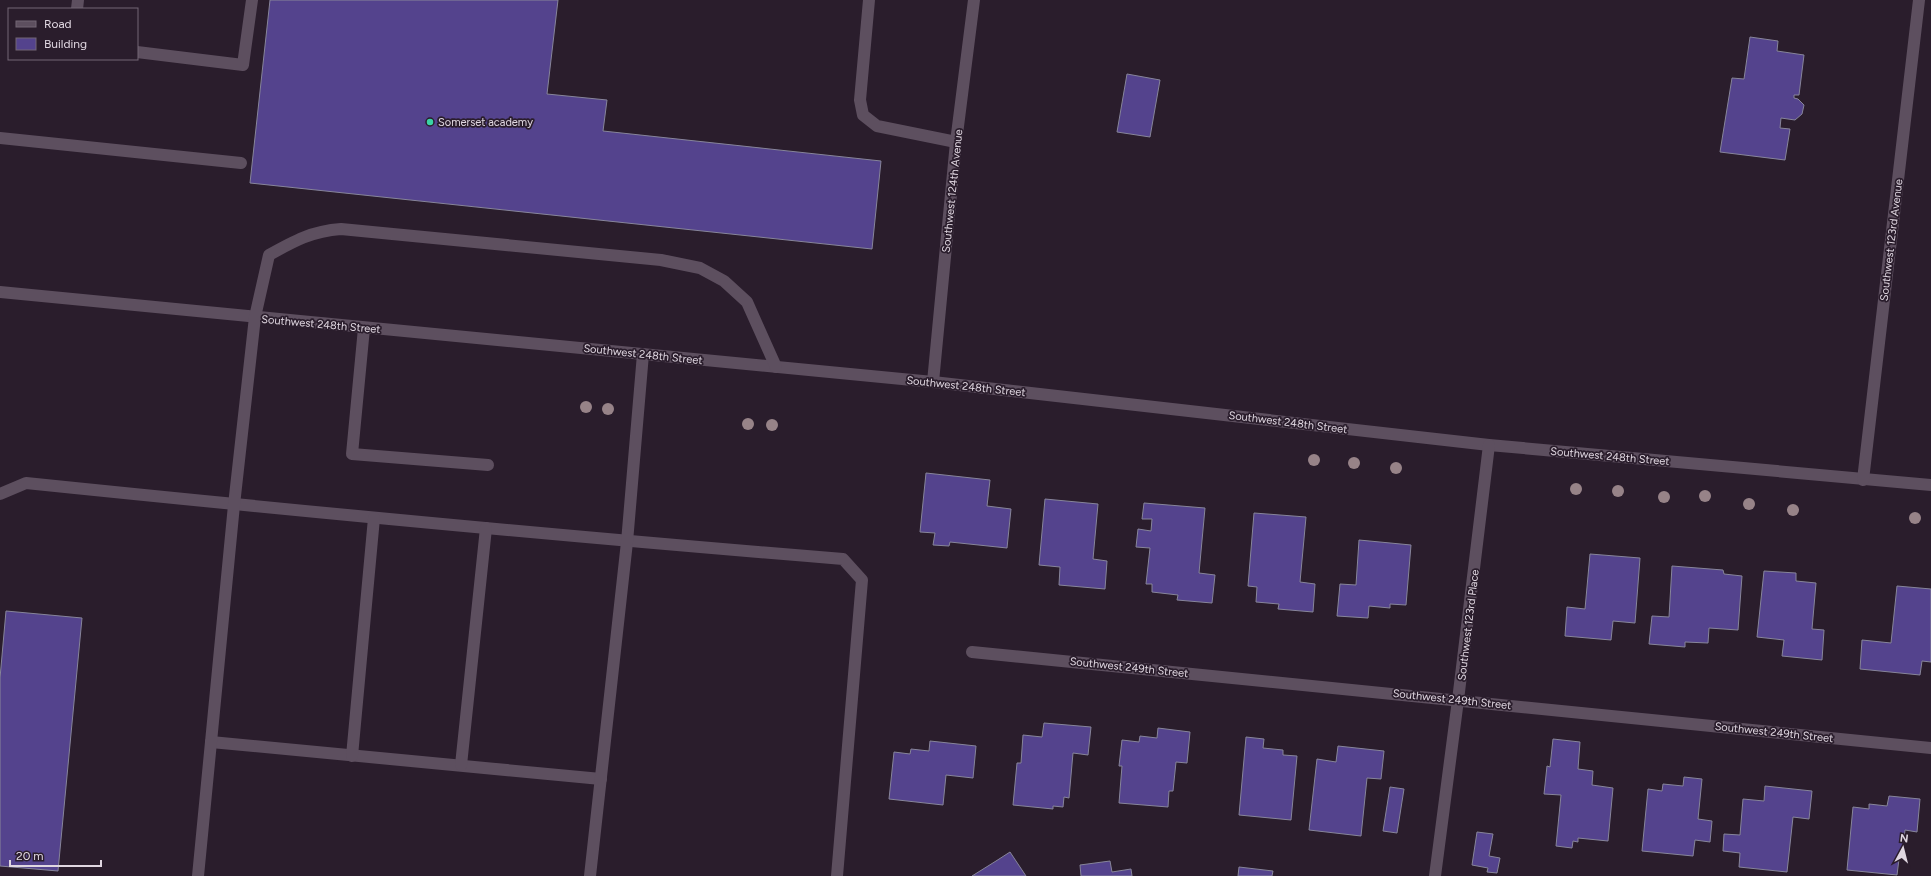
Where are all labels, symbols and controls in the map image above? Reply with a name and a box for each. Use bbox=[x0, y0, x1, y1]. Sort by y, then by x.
legend bbox=[8, 8, 138, 60]
text: Road bbox=[44, 17, 72, 31]
text: Building bbox=[44, 37, 87, 51]
place label: Somerset academy bbox=[438, 116, 533, 129]
marker: Somerset academy bbox=[425, 117, 435, 127]
street label: Southwest 124th Avenue bbox=[940, 129, 965, 253]
street label: Southwest 123rd Avenue bbox=[1878, 178, 1905, 302]
street label: Southwest 248th Street bbox=[261, 313, 381, 336]
street label: Southwest 248th Street bbox=[583, 342, 703, 367]
street label: Southwest 248th Street bbox=[906, 374, 1026, 399]
street label: Southwest 248th Street bbox=[1228, 409, 1348, 436]
street label: Southwest 248th Street bbox=[1550, 445, 1670, 468]
street label: Southwest 123rd Place bbox=[1455, 569, 1482, 681]
street label: Southwest 249th Street bbox=[1069, 655, 1189, 680]
street label: Southwest 249th Street bbox=[1392, 687, 1512, 712]
street label: Southwest 249th Street bbox=[1714, 720, 1834, 745]
north arrow bbox=[1883, 828, 1923, 868]
text: N bbox=[1899, 832, 1909, 846]
scale bar bbox=[10, 842, 101, 868]
text: 20 m bbox=[16, 849, 44, 863]

